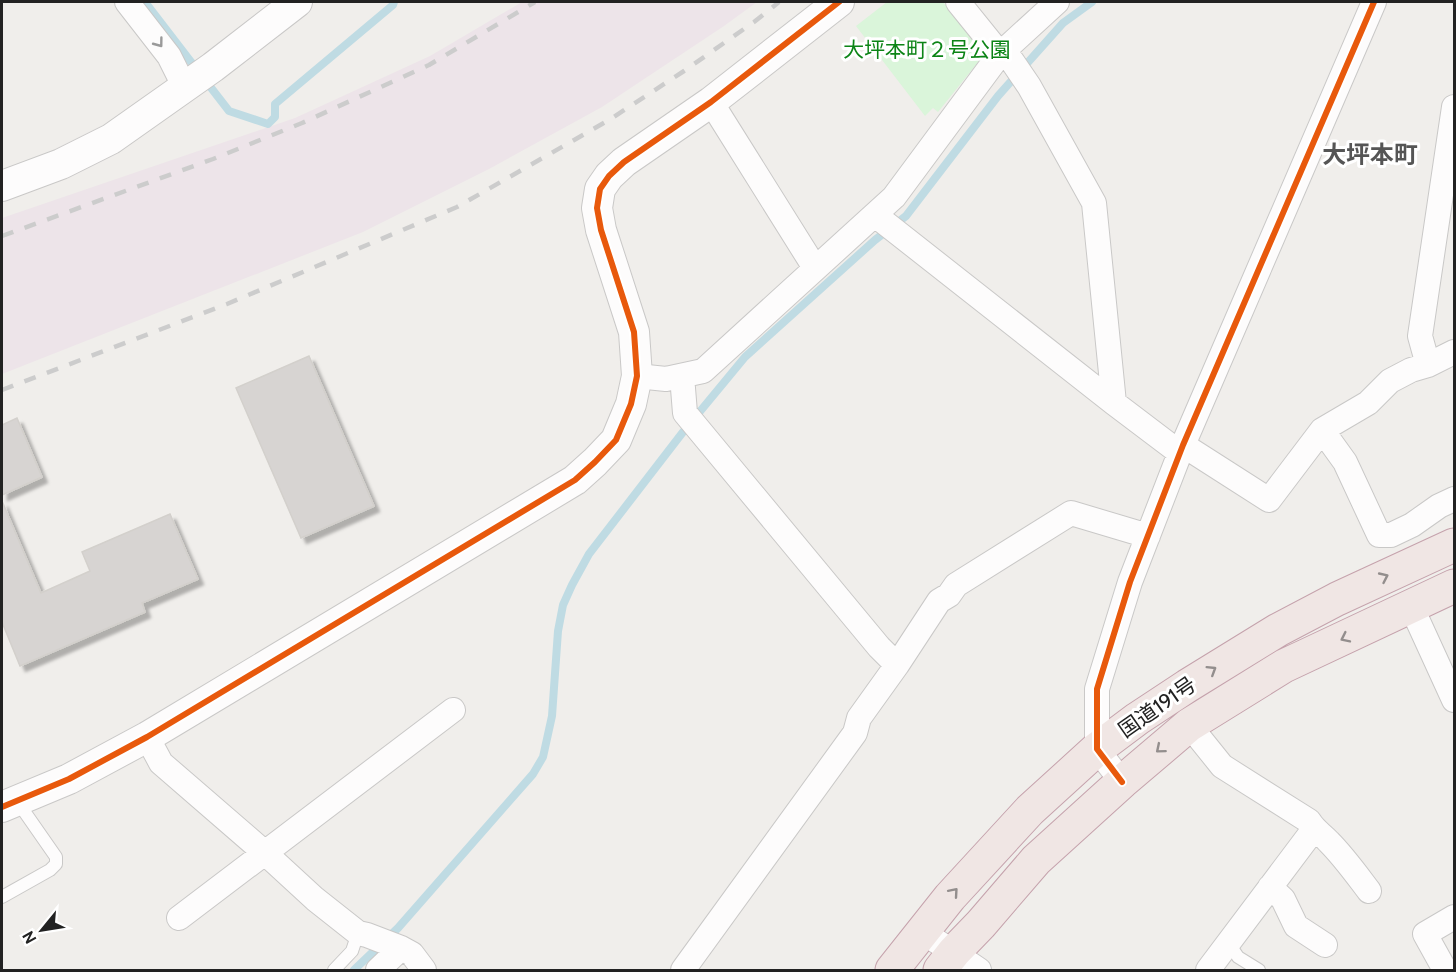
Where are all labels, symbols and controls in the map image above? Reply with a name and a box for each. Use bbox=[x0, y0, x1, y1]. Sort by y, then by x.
one-way arrow bbox=[151, 37, 162, 48]
park label: 大坪本町２号公園 bbox=[843, 37, 1011, 62]
district label: 大坪本町 bbox=[1322, 140, 1418, 169]
one-way arrow bbox=[1377, 573, 1388, 585]
one-way arrow bbox=[1340, 630, 1351, 642]
one-way arrow bbox=[1206, 666, 1217, 677]
street label: 国道191号 bbox=[1114, 671, 1200, 743]
one-way arrow bbox=[1156, 742, 1167, 753]
one-way arrow bbox=[947, 888, 958, 899]
north arrow bbox=[12, 900, 72, 960]
text: N bbox=[18, 928, 40, 947]

